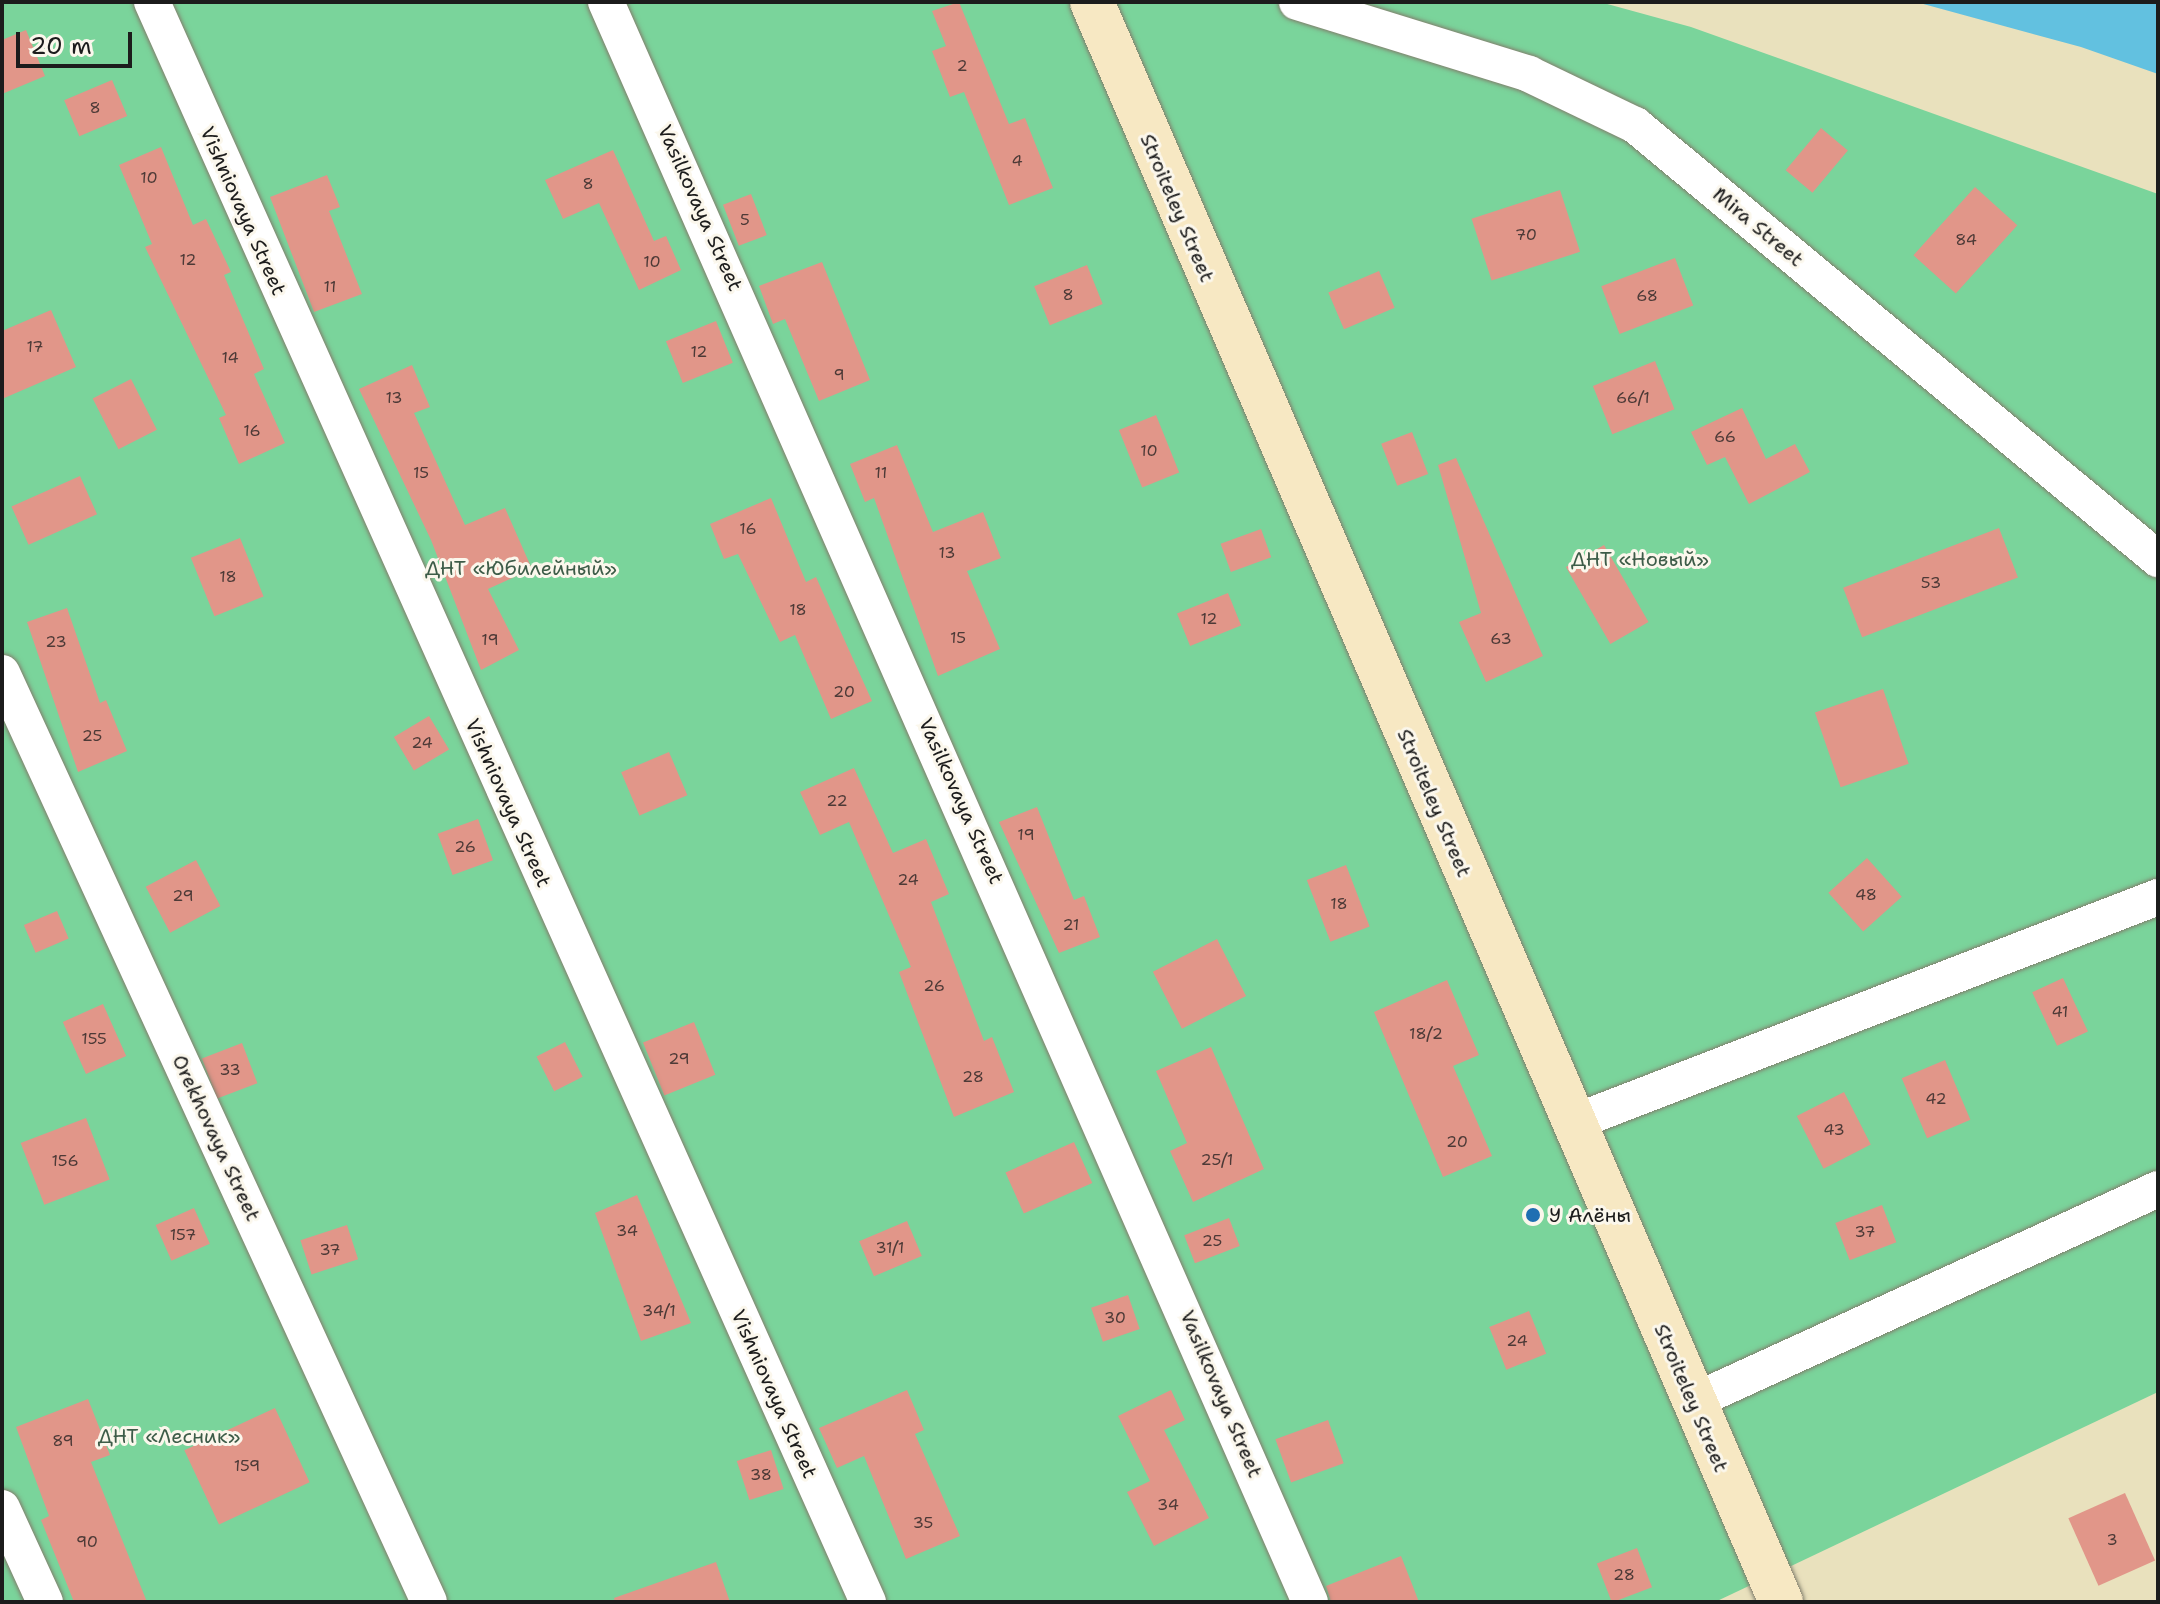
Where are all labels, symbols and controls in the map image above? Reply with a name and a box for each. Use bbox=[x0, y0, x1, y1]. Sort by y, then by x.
scale bar bbox=[20, 16, 136, 66]
text: 20 m bbox=[30, 30, 92, 62]
house number: 2 bbox=[956, 56, 968, 76]
house number: 8 bbox=[89, 98, 101, 118]
street label: Vasilkovaya Street bbox=[653, 121, 747, 295]
street label: Vishniovaya Street bbox=[195, 123, 291, 299]
street label: Stroiteley Street bbox=[1135, 130, 1219, 286]
house number: 4 bbox=[1011, 151, 1023, 171]
house number: 10 bbox=[140, 168, 158, 188]
house number: 8 bbox=[582, 174, 594, 194]
street label: Mira Street bbox=[1708, 182, 1808, 272]
house number: 5 bbox=[740, 210, 750, 230]
house number: 70 bbox=[1515, 225, 1537, 245]
house number: 84 bbox=[1955, 230, 1977, 250]
house number: 12 bbox=[179, 250, 197, 270]
house number: 10 bbox=[643, 252, 661, 272]
house number: 11 bbox=[324, 277, 336, 297]
house number: 8 bbox=[1062, 285, 1074, 305]
house number: 68 bbox=[1636, 286, 1658, 306]
house number: 17 bbox=[26, 337, 44, 357]
house number: 12 bbox=[690, 342, 708, 362]
house number: 14 bbox=[221, 348, 239, 368]
house number: 9 bbox=[833, 365, 845, 385]
house number: 13 bbox=[385, 388, 403, 408]
house number: 66/1 bbox=[1616, 388, 1650, 408]
house number: 16 bbox=[243, 421, 261, 441]
house number: 66 bbox=[1714, 427, 1736, 447]
house number: 10 bbox=[1140, 441, 1158, 461]
house number: 15 bbox=[413, 463, 429, 483]
house number: 11 bbox=[875, 463, 887, 483]
house number: 16 bbox=[739, 519, 757, 539]
house number: 13 bbox=[938, 543, 956, 563]
park label: ДНТ «Новый» bbox=[1571, 547, 1709, 571]
park label: ДНТ «Юбилейный» bbox=[425, 556, 617, 580]
house number: 18 bbox=[219, 567, 237, 587]
house number: 53 bbox=[1921, 573, 1941, 593]
house number: 18 bbox=[789, 600, 807, 620]
house number: 12 bbox=[1200, 609, 1218, 629]
house number: 15 bbox=[950, 628, 966, 648]
house number: 63 bbox=[1490, 629, 1512, 649]
house number: 19 bbox=[481, 630, 499, 650]
house number: 23 bbox=[45, 632, 67, 652]
house number: 20 bbox=[833, 682, 855, 702]
street label: Vasilkovaya Street bbox=[914, 714, 1008, 888]
street label: Vishniovaya Street bbox=[460, 715, 556, 891]
street label: Stroiteley Street bbox=[1392, 725, 1476, 881]
house number: 25 bbox=[82, 726, 102, 746]
house number: 24 bbox=[411, 733, 433, 753]
house number: 22 bbox=[826, 791, 848, 811]
house number: 19 bbox=[1017, 825, 1035, 845]
house number: 26 bbox=[454, 837, 476, 857]
house number: 24 bbox=[897, 870, 919, 890]
house number: 48 bbox=[1855, 885, 1877, 905]
house number: 29 bbox=[172, 886, 194, 906]
house number: 18 bbox=[1330, 894, 1348, 914]
house number: 21 bbox=[1062, 915, 1080, 935]
house number: 26 bbox=[923, 976, 945, 996]
house number: 41 bbox=[2051, 1002, 2069, 1022]
house number: 18/2 bbox=[1409, 1024, 1443, 1044]
house number: 155 bbox=[81, 1029, 107, 1049]
house number: 29 bbox=[668, 1049, 690, 1069]
street label: Orekhovaya Street bbox=[167, 1051, 265, 1225]
house number: 33 bbox=[219, 1060, 241, 1080]
house number: 28 bbox=[962, 1067, 984, 1087]
house number: 42 bbox=[1925, 1089, 1947, 1109]
house number: 43 bbox=[1823, 1120, 1845, 1140]
house number: 20 bbox=[1446, 1132, 1468, 1152]
house number: 25/1 bbox=[1201, 1150, 1233, 1170]
house number: 156 bbox=[51, 1151, 79, 1171]
place label: У Алёны bbox=[1549, 1203, 1631, 1227]
marker: У Алёны bbox=[1524, 1206, 1542, 1224]
house number: 34 bbox=[616, 1221, 638, 1241]
house number: 37 bbox=[1854, 1222, 1876, 1242]
house number: 157 bbox=[170, 1225, 196, 1245]
house number: 25 bbox=[1202, 1231, 1222, 1251]
house number: 31/1 bbox=[876, 1238, 904, 1258]
house number: 37 bbox=[319, 1240, 341, 1260]
house number: 34/1 bbox=[642, 1301, 676, 1321]
street label: Vishniovaya Street bbox=[726, 1306, 822, 1482]
street label: Vasilkovaya Street bbox=[1175, 1307, 1267, 1481]
house number: 30 bbox=[1104, 1308, 1126, 1328]
street label: Stroiteley Street bbox=[1649, 1320, 1733, 1476]
house number: 24 bbox=[1506, 1331, 1528, 1351]
park label: ДНТ «Лесник» bbox=[98, 1424, 240, 1448]
house number: 89 bbox=[52, 1431, 74, 1451]
house number: 159 bbox=[234, 1456, 260, 1476]
house number: 38 bbox=[750, 1465, 772, 1485]
house number: 34 bbox=[1157, 1495, 1179, 1515]
house number: 35 bbox=[913, 1513, 933, 1533]
house number: 3 bbox=[2106, 1530, 2118, 1550]
house number: 90 bbox=[76, 1532, 98, 1552]
house number: 28 bbox=[1613, 1565, 1635, 1585]

